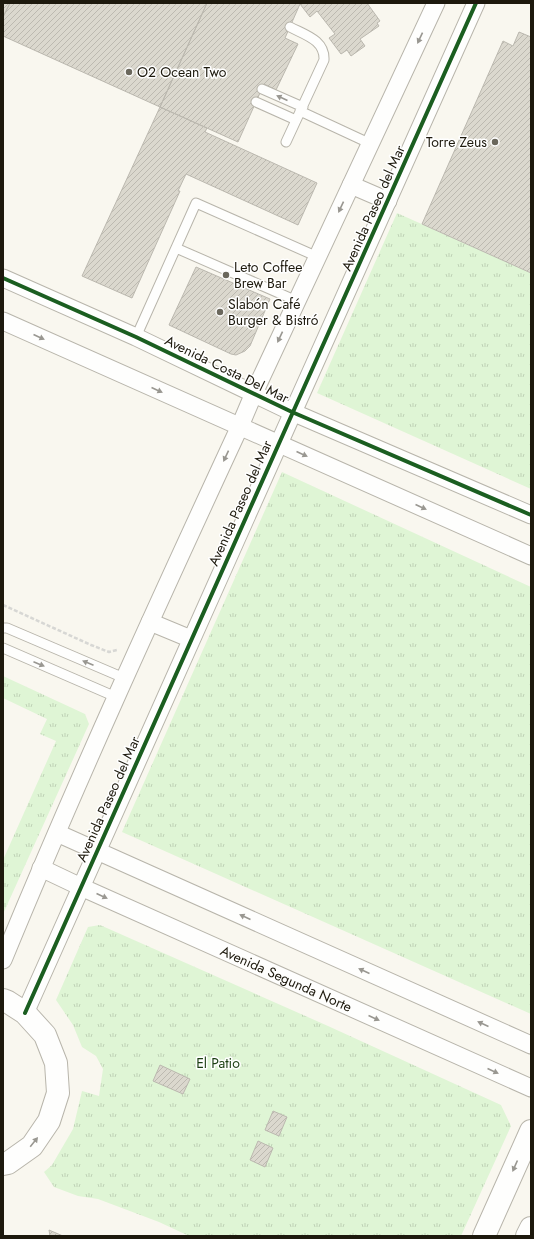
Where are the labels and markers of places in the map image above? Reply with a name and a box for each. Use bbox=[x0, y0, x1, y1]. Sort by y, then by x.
place label: O2 Ocean Two bbox=[137, 62, 227, 82]
marker: O2 Ocean Two bbox=[124, 67, 134, 77]
place label: Torre Zeus bbox=[426, 132, 487, 152]
marker: Torre Zeus bbox=[490, 137, 500, 147]
place label: Leto Coffee Brew Bar bbox=[234, 257, 302, 293]
marker: Leto Coffee Brew Bar bbox=[221, 270, 231, 280]
place label: Slabón Café Burger & Bistró bbox=[228, 294, 319, 330]
marker: Slabón Café Burger & Bistró bbox=[215, 307, 225, 317]

